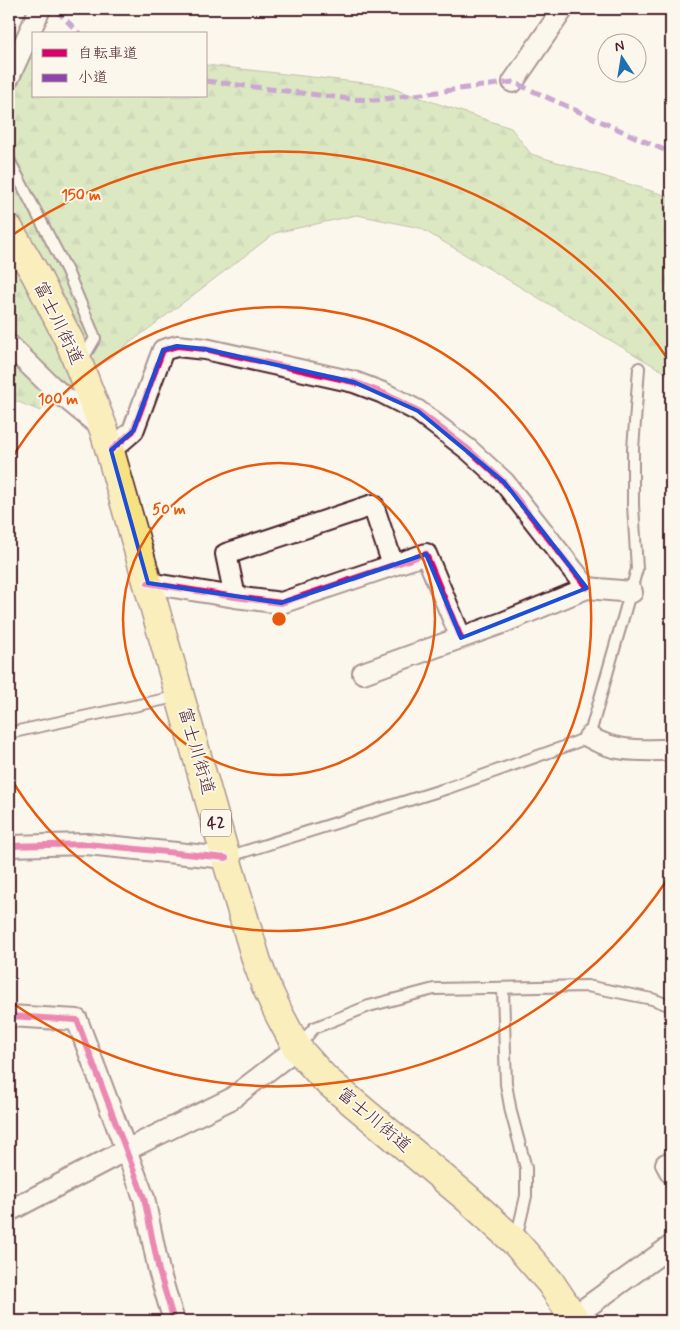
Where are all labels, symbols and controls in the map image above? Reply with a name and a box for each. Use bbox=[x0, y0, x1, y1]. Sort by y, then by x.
legend bbox=[32, 32, 208, 98]
north arrow bbox=[598, 32, 648, 82]
text: N bbox=[613, 36, 626, 56]
text: 自転車道 bbox=[78, 44, 138, 64]
text: 小道 bbox=[78, 68, 108, 88]
text: 150 m bbox=[61, 186, 101, 206]
street label: 富士川街道 bbox=[27, 277, 89, 369]
text: 100 m bbox=[38, 390, 78, 410]
text: 50 m bbox=[152, 500, 186, 520]
centre of rings bbox=[270, 610, 288, 628]
street label: 富士川街道 bbox=[172, 704, 220, 798]
road number: 42 bbox=[201, 810, 231, 836]
street label: 富士川街道 bbox=[332, 1082, 416, 1158]

